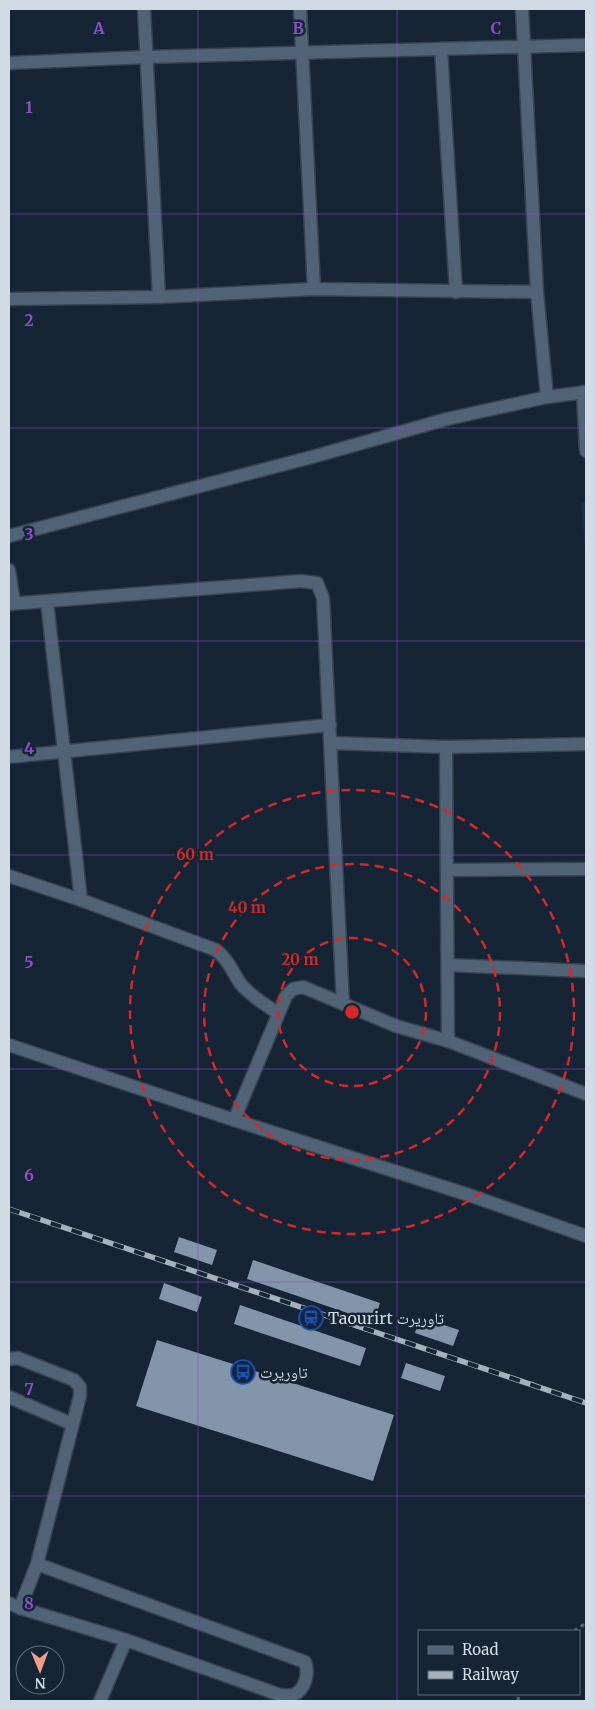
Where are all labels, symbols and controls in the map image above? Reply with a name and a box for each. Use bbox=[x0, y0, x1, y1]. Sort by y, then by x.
text: A bbox=[92, 18, 105, 38]
text: B bbox=[292, 18, 304, 38]
text: C bbox=[491, 18, 501, 38]
text: 1 bbox=[25, 97, 33, 117]
text: 2 bbox=[24, 310, 34, 330]
text: 3 bbox=[24, 524, 34, 544]
text: 4 bbox=[24, 738, 34, 758]
text: 60 m bbox=[176, 845, 214, 864]
text: 40 m bbox=[228, 898, 266, 917]
text: 20 m bbox=[281, 950, 319, 969]
text: 5 bbox=[24, 952, 34, 972]
centre of rings bbox=[343, 1003, 361, 1021]
text: 6 bbox=[24, 1165, 34, 1185]
station icon: Taourirt تاوريرت bbox=[298, 1305, 324, 1331]
place label: Taourirt تاوريرت bbox=[328, 1308, 444, 1328]
bus stop icon: تاوريرت bbox=[230, 1359, 256, 1385]
place label: تاوريرت bbox=[260, 1362, 308, 1382]
text: 7 bbox=[24, 1379, 34, 1399]
text: 8 bbox=[24, 1593, 34, 1613]
legend bbox=[418, 1630, 580, 1695]
text: Road bbox=[462, 1640, 498, 1659]
north arrow bbox=[15, 1645, 65, 1695]
text: Railway bbox=[462, 1665, 519, 1684]
text: N bbox=[35, 1674, 46, 1692]

